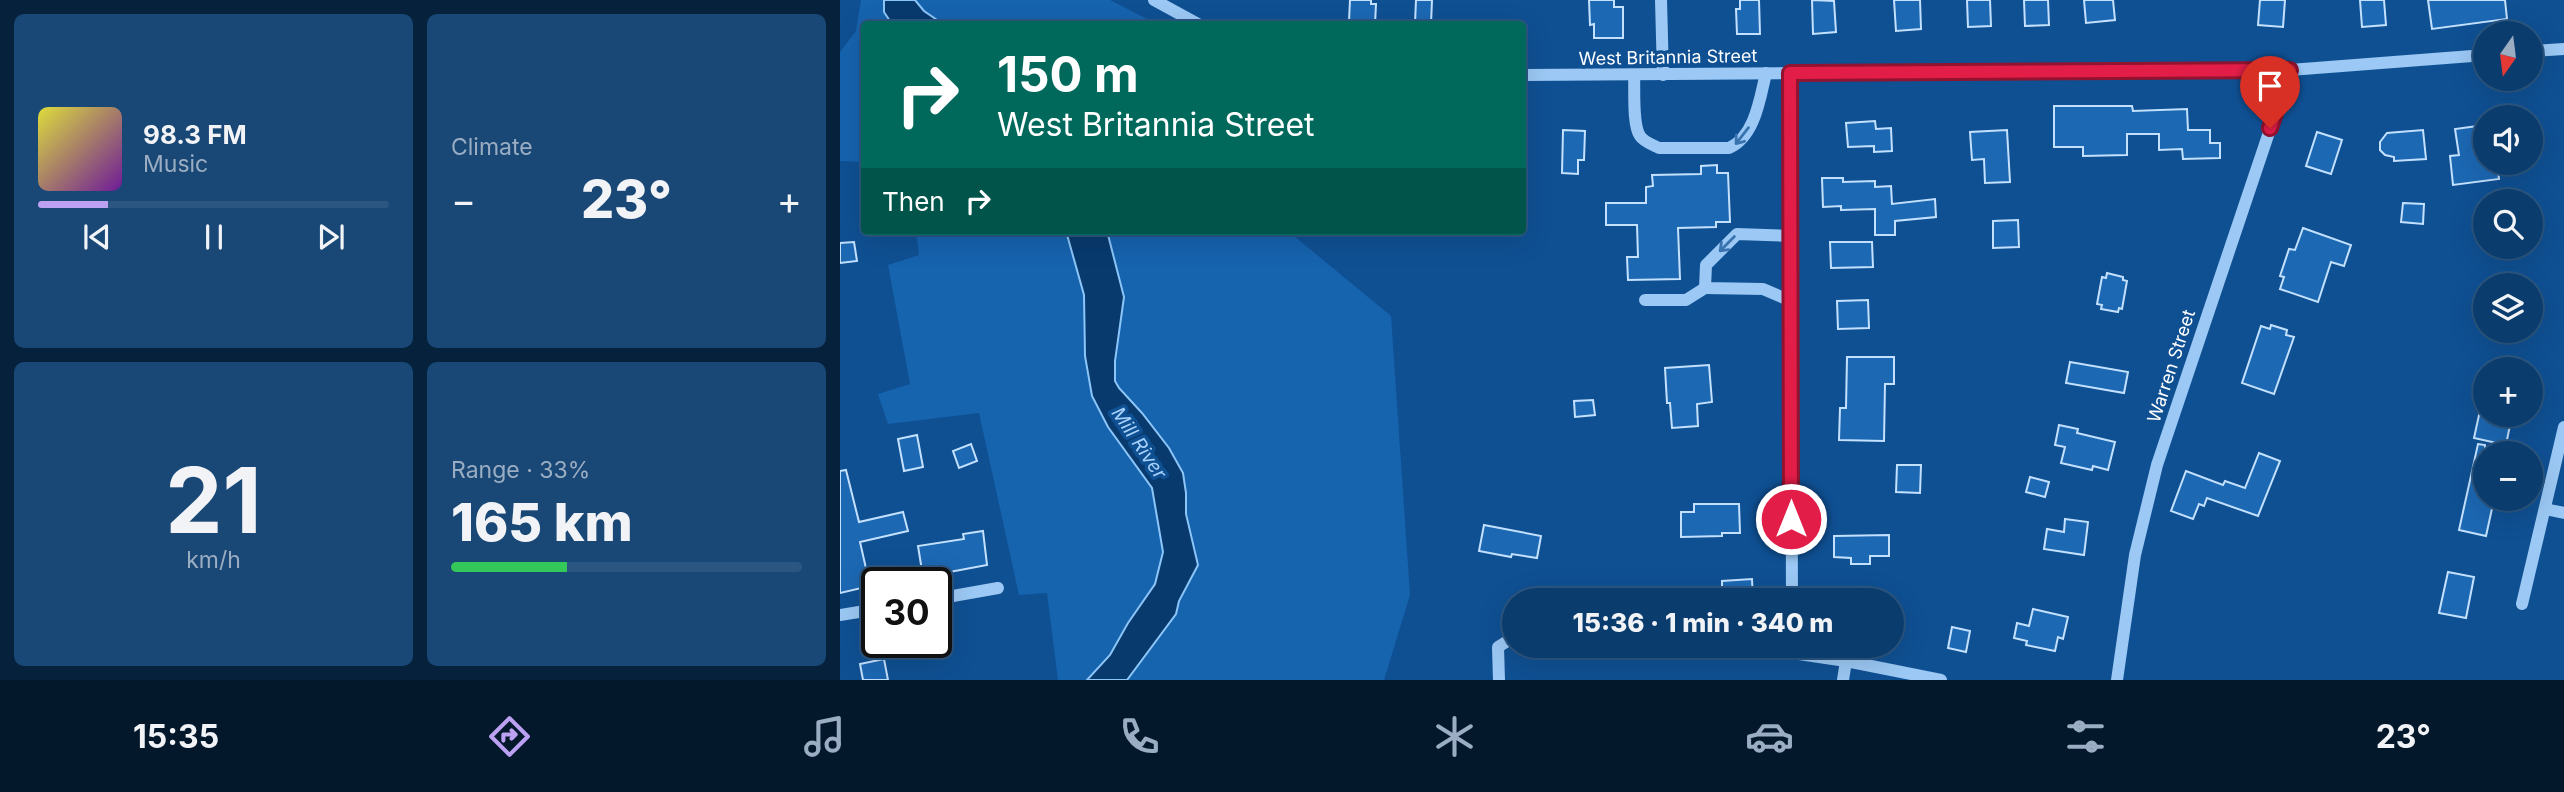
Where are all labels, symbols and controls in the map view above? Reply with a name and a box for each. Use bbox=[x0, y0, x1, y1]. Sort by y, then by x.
north arrow bbox=[2473, 21, 2543, 91]
map controls bbox=[2473, 21, 2543, 511]
text: 150 m bbox=[997, 45, 1139, 104]
street label: West Britannia Street bbox=[1579, 45, 1758, 69]
icon: right bbox=[882, 49, 973, 140]
pin bbox=[2240, 56, 2300, 128]
icon: arrive bbox=[2251, 67, 2289, 105]
text: West Britannia Street bbox=[997, 105, 1315, 144]
button: sound bbox=[2473, 105, 2543, 175]
text: 98.3 FM bbox=[143, 119, 247, 150]
one-way arrow bbox=[1734, 126, 1749, 144]
text: Climate bbox=[451, 133, 533, 161]
text: Music bbox=[143, 150, 208, 178]
text: 23° bbox=[581, 168, 672, 231]
text: − bbox=[451, 177, 476, 223]
text: + bbox=[777, 177, 802, 223]
icon: right bbox=[959, 182, 997, 220]
text: Then bbox=[882, 186, 945, 217]
button: search bbox=[2473, 189, 2543, 259]
icon: previous bbox=[78, 218, 116, 256]
icon: pause bbox=[195, 218, 233, 256]
icon: next bbox=[312, 218, 350, 256]
one-way arrow bbox=[1719, 235, 1736, 252]
button: layers bbox=[2473, 273, 2543, 343]
street label: Warren Street bbox=[2143, 307, 2199, 425]
button: + bbox=[2473, 357, 2543, 427]
water label: Mill River bbox=[1107, 403, 1172, 484]
button: − bbox=[2473, 441, 2543, 511]
text: 21 bbox=[165, 445, 262, 555]
text: Range · 33% bbox=[451, 456, 590, 484]
position arrow bbox=[1754, 482, 1828, 556]
text: 165 km bbox=[451, 491, 633, 554]
text: km/h bbox=[186, 546, 241, 574]
speed limit sign: 30 bbox=[861, 567, 952, 658]
text: 15:36 · 1 min · 340 m bbox=[1573, 607, 1833, 638]
icon: directions bbox=[485, 712, 534, 761]
icon: music bbox=[800, 712, 849, 761]
icon: phone bbox=[1115, 712, 1164, 761]
icon: climate bbox=[1430, 712, 1479, 761]
icon: car bbox=[1745, 712, 1794, 761]
icon: filters bbox=[2061, 712, 2110, 761]
text: 15:35 bbox=[133, 717, 219, 756]
text: 23° bbox=[2376, 717, 2431, 756]

